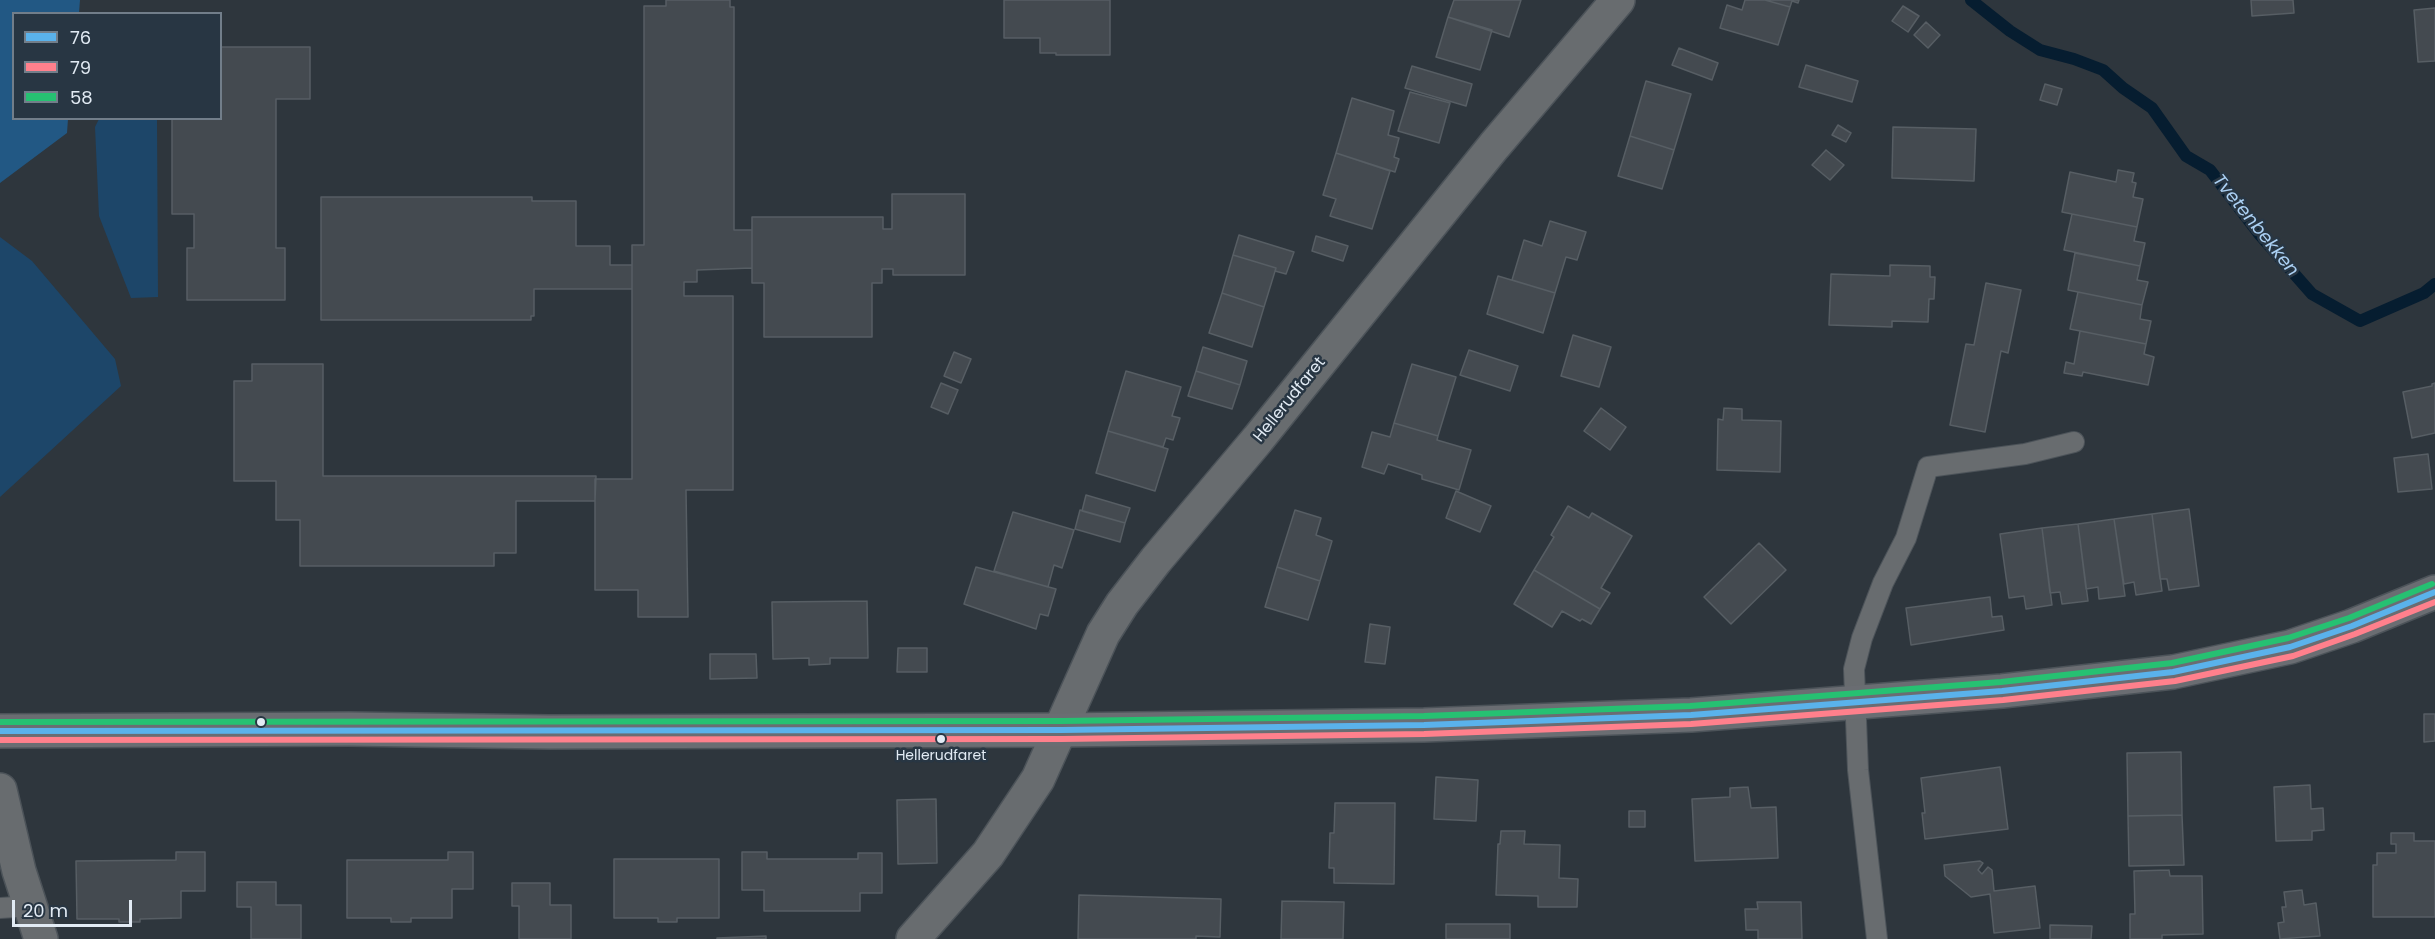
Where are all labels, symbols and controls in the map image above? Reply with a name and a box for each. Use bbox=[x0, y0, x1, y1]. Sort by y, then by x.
legend bbox=[12, 12, 222, 120]
text: 76 bbox=[70, 25, 91, 50]
text: 79 bbox=[70, 55, 91, 80]
text: 58 bbox=[70, 85, 93, 110]
water label: Tvetenbekken bbox=[2207, 171, 2303, 281]
street label: Hellerudfaret bbox=[1250, 354, 1330, 446]
unlabelled marker bbox=[255, 716, 267, 728]
marker: Hellerudfaret bbox=[935, 733, 947, 745]
place label: Hellerudfaret bbox=[896, 748, 986, 764]
scale bar bbox=[15, 888, 135, 926]
text: 20 m bbox=[23, 898, 68, 923]

